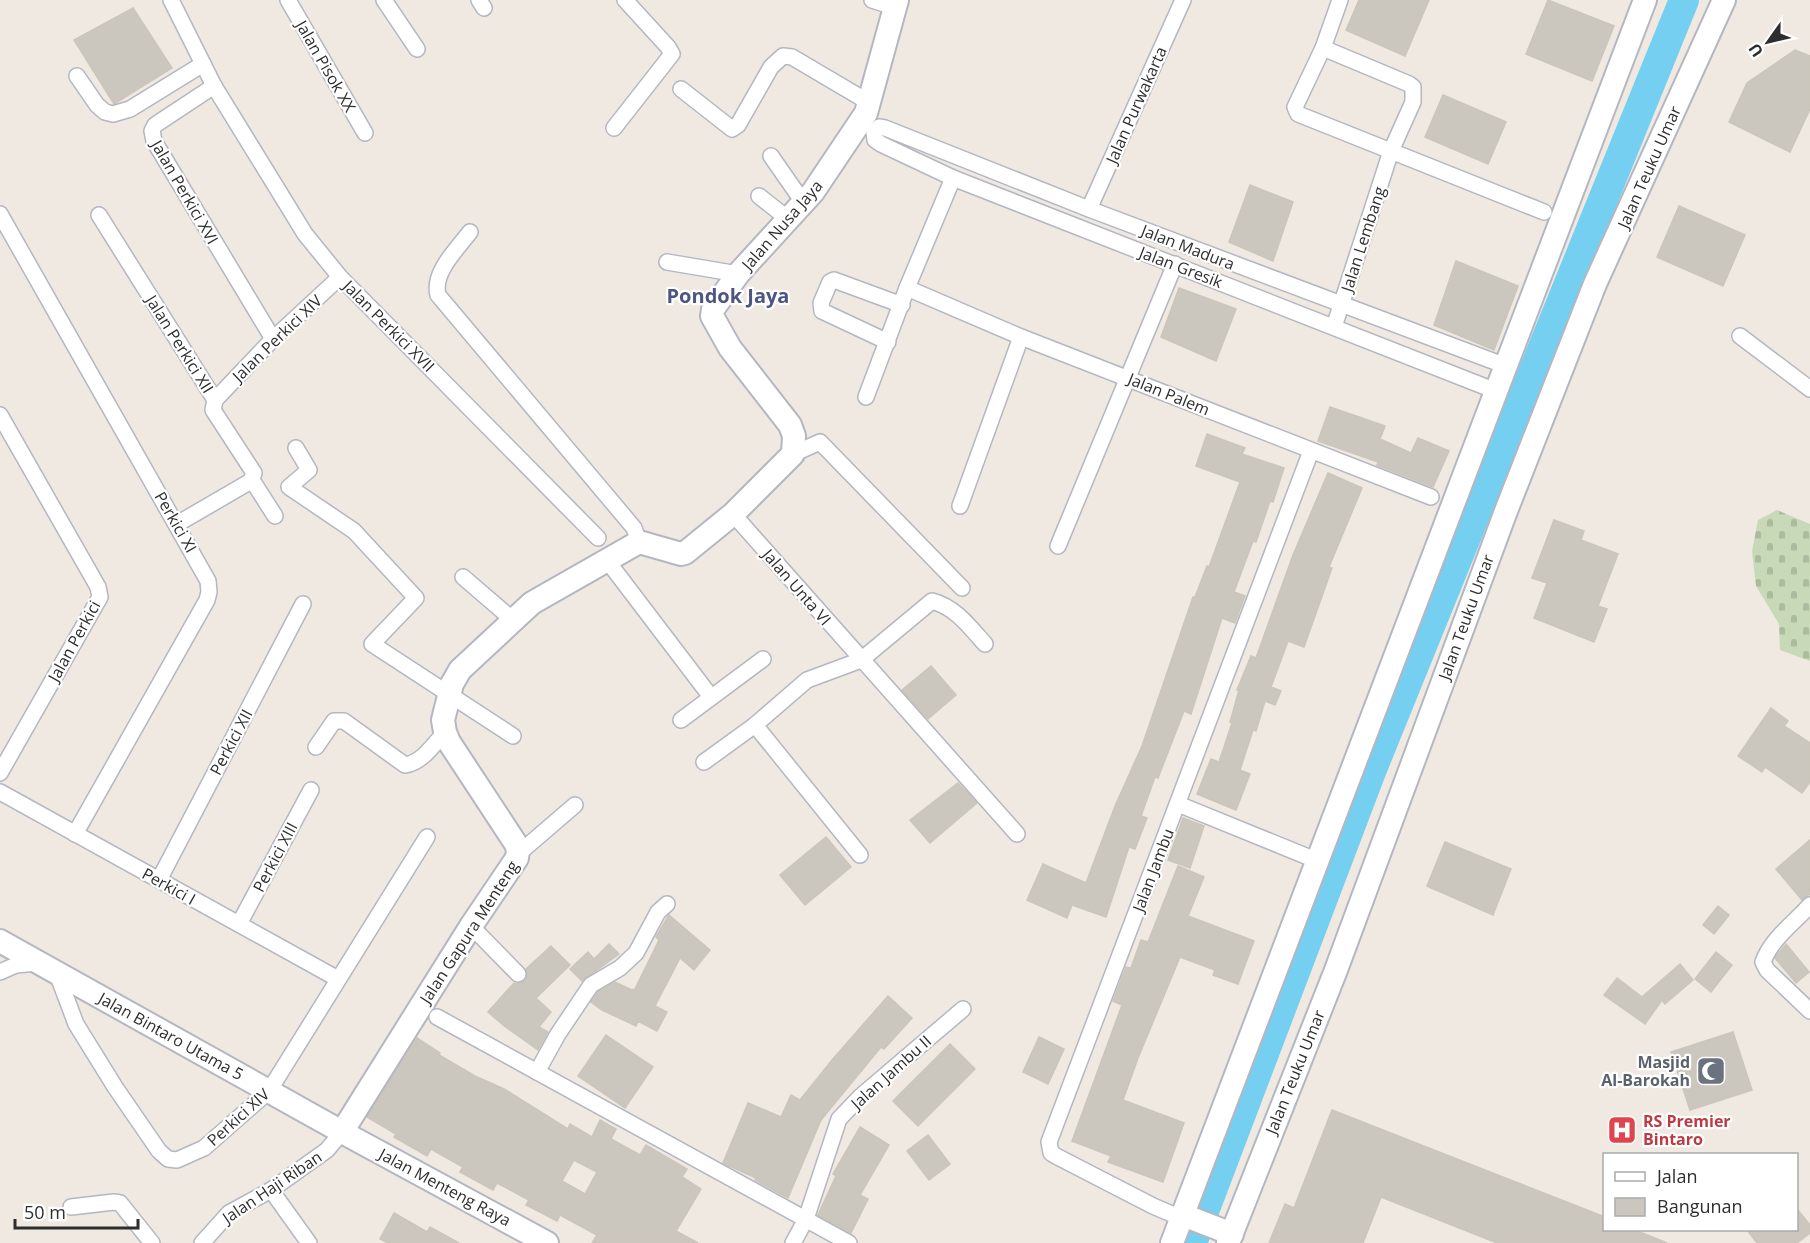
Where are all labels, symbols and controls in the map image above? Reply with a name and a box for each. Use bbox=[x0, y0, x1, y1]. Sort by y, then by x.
north arrow bbox=[1738, 12, 1798, 72]
street label: Jalan Pisok XX bbox=[290, 15, 361, 116]
text: U bbox=[1743, 39, 1768, 62]
street label: Jalan Purwakarta bbox=[1100, 43, 1172, 169]
street label: Jalan Teuku Umar bbox=[1611, 102, 1686, 234]
street label: Jalan Perkici XVI bbox=[145, 134, 224, 248]
street label: Jalan Nusa Jaya bbox=[735, 175, 827, 276]
street label: Jalan Lembang bbox=[1335, 183, 1390, 296]
street label: Jalan Madura bbox=[1136, 218, 1238, 275]
street label: Jalan Gresik bbox=[1134, 240, 1226, 293]
street label: Jalan Perkici XVII bbox=[337, 274, 440, 377]
district label: Pondok Jaya bbox=[667, 282, 789, 309]
street label: Jalan Perkici XII bbox=[140, 289, 219, 397]
street label: Jalan Perkici XIV bbox=[226, 289, 327, 388]
street label: Jalan Palem bbox=[1123, 367, 1213, 420]
street label: Perkici XI bbox=[150, 487, 202, 557]
street label: Jalan Unta VI bbox=[756, 543, 836, 630]
street label: Jalan Teuku Umar bbox=[1432, 551, 1499, 685]
street label: Jalan Perkici bbox=[42, 597, 105, 687]
street label: Perkici XII bbox=[204, 705, 258, 779]
street label: Perkici XIII bbox=[247, 818, 303, 896]
street label: Jalan Jambu bbox=[1126, 825, 1179, 917]
street label: Jalan Gapura Menteng bbox=[413, 856, 524, 1009]
street label: Perkici I bbox=[138, 862, 200, 910]
street label: Jalan Bintaro Utama 5 bbox=[93, 986, 247, 1085]
street label: Jalan Teuku Umar bbox=[1259, 1006, 1330, 1139]
street label: Jalan Jambu II bbox=[845, 1030, 936, 1115]
place label: Masjid Al-Barokah bbox=[1601, 1051, 1690, 1091]
mosque icon: Masjid Al-Barokah bbox=[1695, 1055, 1727, 1087]
street label: Perkici XIV bbox=[202, 1083, 274, 1151]
place label: RS Premier Bintaro bbox=[1643, 1110, 1731, 1150]
hospital icon: RS Premier Bintaro bbox=[1606, 1114, 1638, 1146]
street label: Jalan Menteng Raya bbox=[373, 1142, 515, 1231]
street label: Jalan Haji Riban bbox=[216, 1146, 326, 1230]
legend bbox=[1603, 1153, 1798, 1231]
text: Jalan bbox=[1655, 1164, 1697, 1188]
scale bar bbox=[15, 1192, 138, 1230]
text: Bangunan bbox=[1657, 1194, 1743, 1218]
text: 50 m bbox=[24, 1200, 66, 1224]

